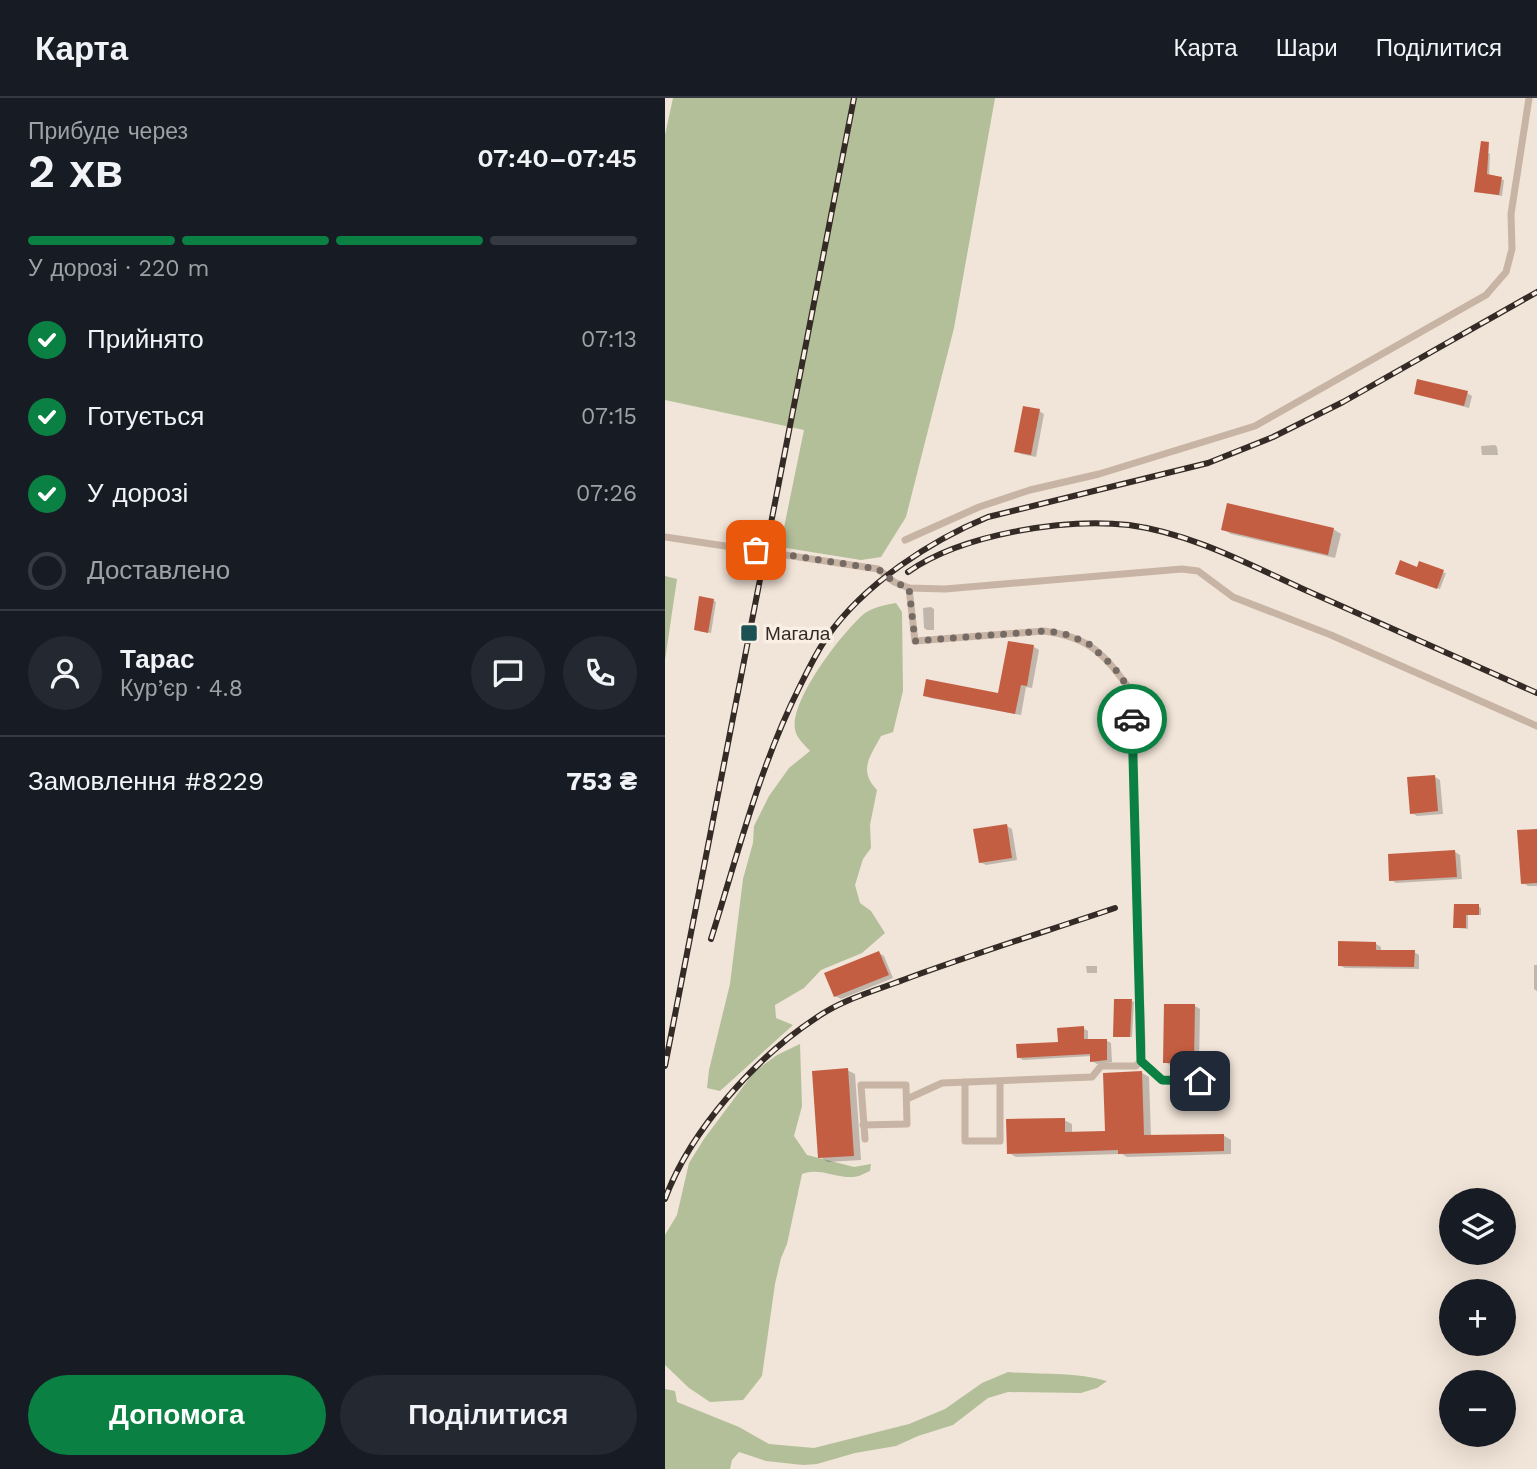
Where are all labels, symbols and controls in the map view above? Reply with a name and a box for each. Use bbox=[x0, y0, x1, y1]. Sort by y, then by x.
text: Карта bbox=[35, 29, 128, 68]
text: Карта bbox=[1173, 34, 1238, 62]
text: Шари bbox=[1276, 34, 1338, 62]
text: Поділитися bbox=[1376, 34, 1502, 62]
text: Прибуде через bbox=[28, 118, 188, 145]
text: 07:40–07:45 bbox=[477, 143, 637, 173]
text: 2 хв bbox=[28, 144, 123, 198]
text: У дорозі · 220 m bbox=[28, 255, 209, 282]
icon: check bbox=[28, 321, 66, 359]
text: Прийнято bbox=[87, 324, 204, 354]
text: 07:13 bbox=[581, 326, 637, 353]
icon: check bbox=[28, 398, 66, 436]
text: Готується bbox=[87, 401, 204, 431]
text: 07:15 bbox=[581, 403, 637, 430]
icon: check bbox=[28, 475, 66, 513]
text: У дорозі bbox=[87, 478, 188, 508]
text: 07:26 bbox=[576, 480, 637, 507]
pin bbox=[726, 520, 786, 580]
icon: bag bbox=[737, 531, 775, 569]
text: Доставлено bbox=[87, 555, 230, 585]
place label: Магала bbox=[765, 622, 831, 645]
marker: Магала bbox=[739, 623, 759, 643]
button: person bbox=[28, 636, 102, 710]
button: chat bbox=[471, 636, 545, 710]
button: phone bbox=[563, 636, 637, 710]
text: Тарас bbox=[120, 644, 195, 674]
text: Кур’єр · 4.8 bbox=[120, 675, 243, 702]
courier bbox=[1097, 684, 1167, 754]
icon: car bbox=[1113, 700, 1151, 738]
text: Замовлення #8229 bbox=[28, 766, 264, 796]
text: 753 ₴ bbox=[566, 766, 637, 796]
pin bbox=[1170, 1051, 1230, 1111]
icon: home bbox=[1181, 1062, 1219, 1100]
map controls bbox=[1439, 1188, 1516, 1447]
button: layers bbox=[1439, 1188, 1516, 1265]
button: + bbox=[1439, 1279, 1516, 1356]
button: − bbox=[1439, 1370, 1516, 1447]
button: Допомога bbox=[28, 1375, 326, 1455]
button: Поділитися bbox=[340, 1375, 637, 1455]

